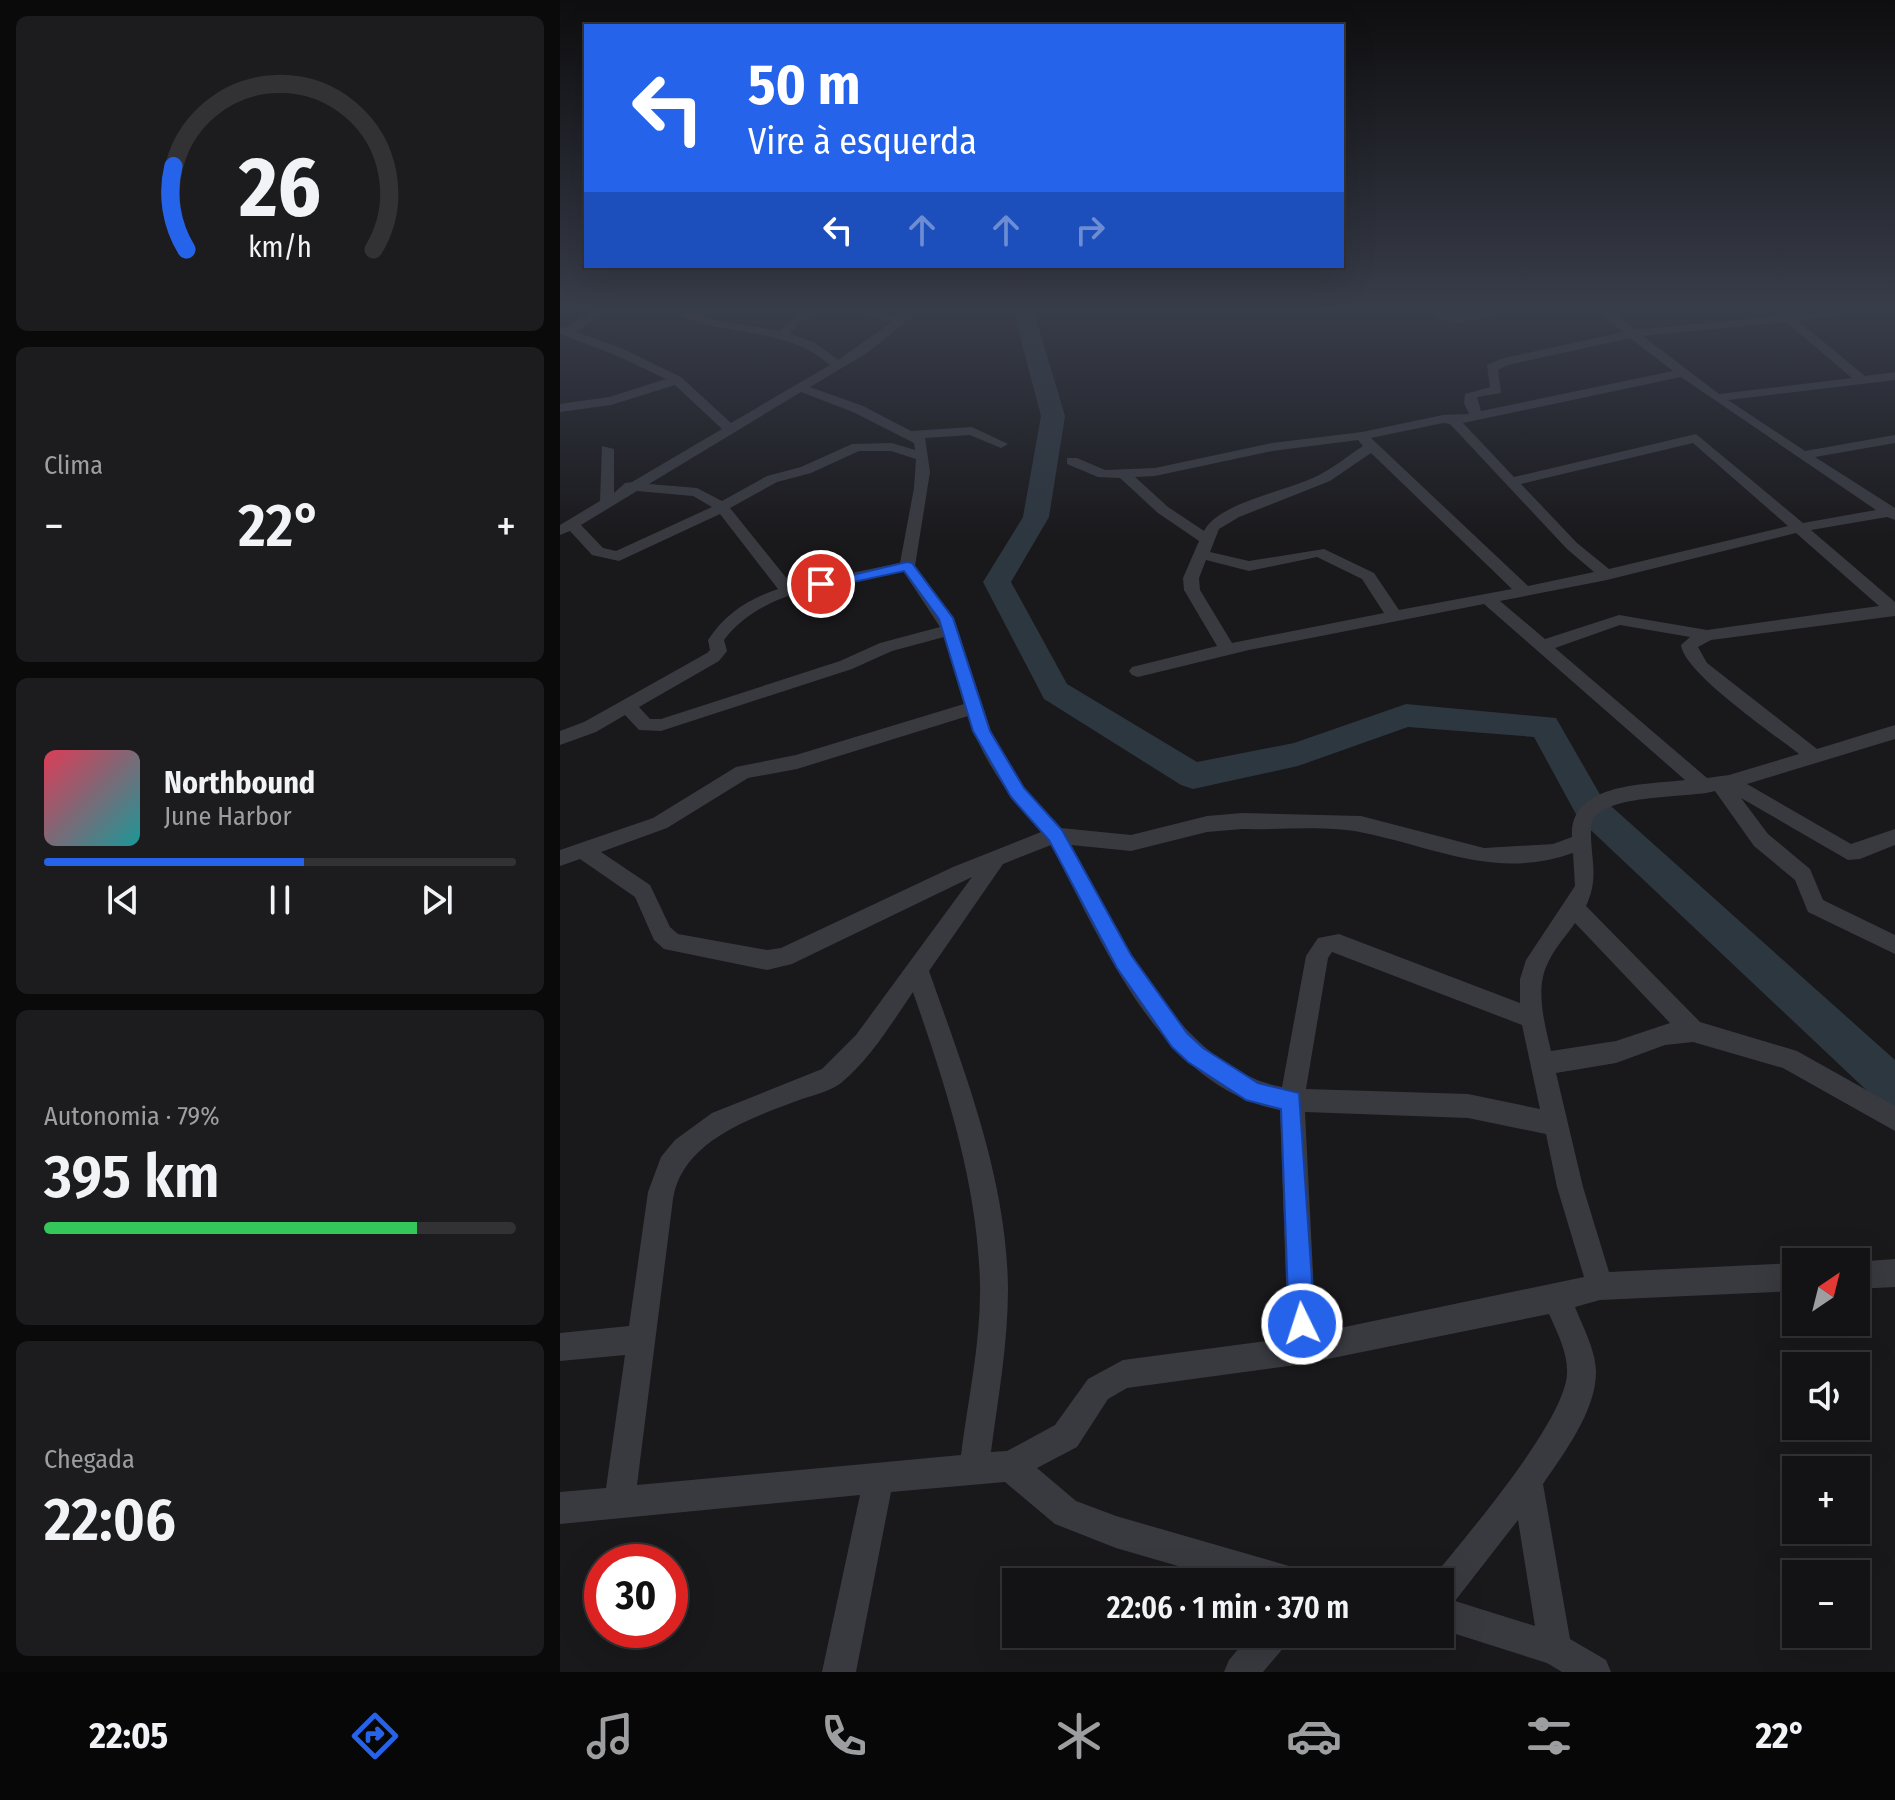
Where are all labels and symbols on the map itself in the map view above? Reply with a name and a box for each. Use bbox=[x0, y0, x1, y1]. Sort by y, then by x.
pin bbox=[787, 550, 855, 618]
north arrow bbox=[1782, 1248, 1870, 1336]
position arrow bbox=[1260, 1282, 1344, 1366]
speed limit sign: 30 bbox=[584, 1544, 688, 1648]

